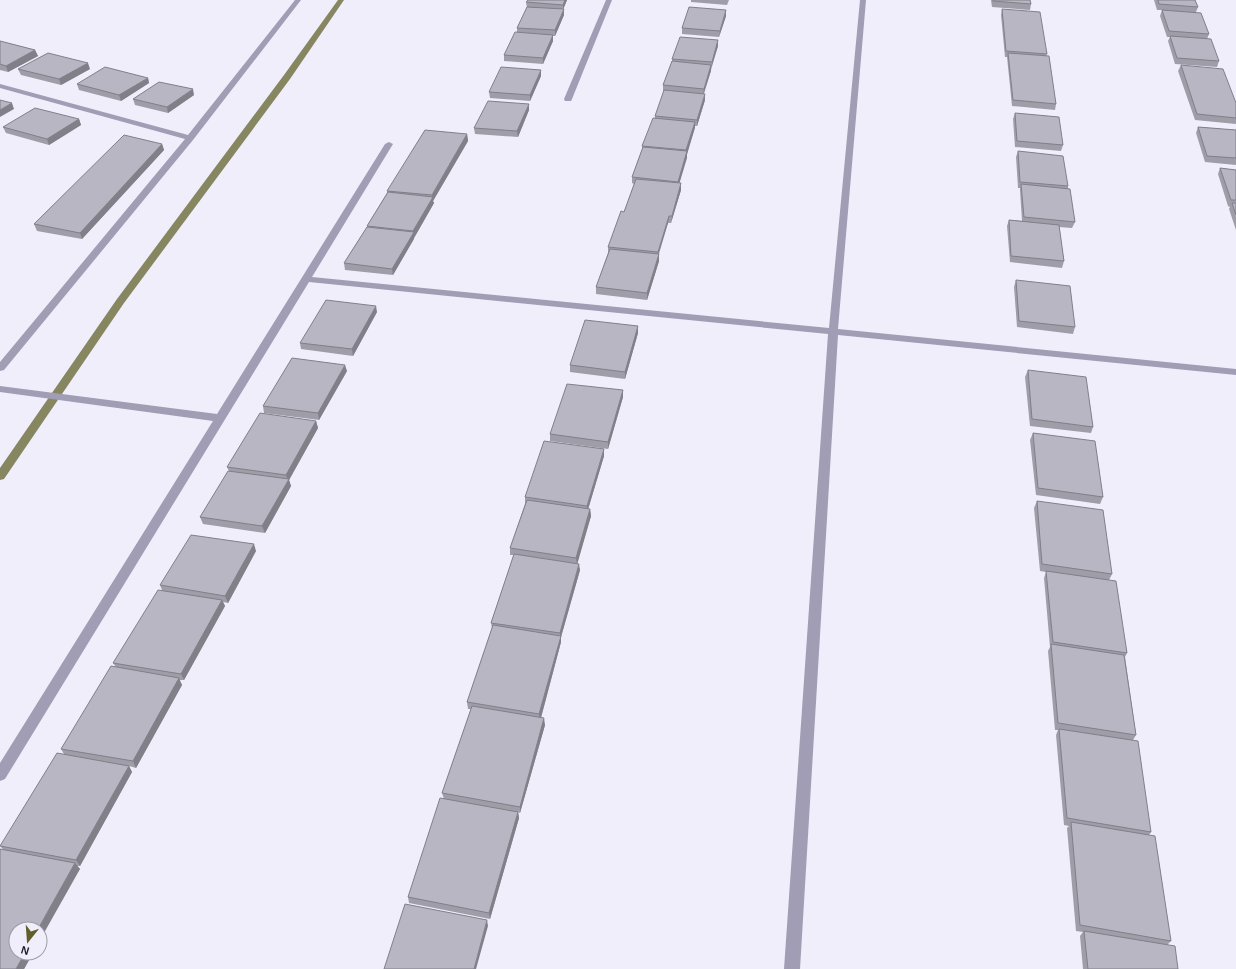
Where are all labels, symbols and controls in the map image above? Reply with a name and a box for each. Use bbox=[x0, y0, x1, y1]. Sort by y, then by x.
north arrow bbox=[8, 921, 48, 961]
text: N bbox=[19, 944, 31, 957]

